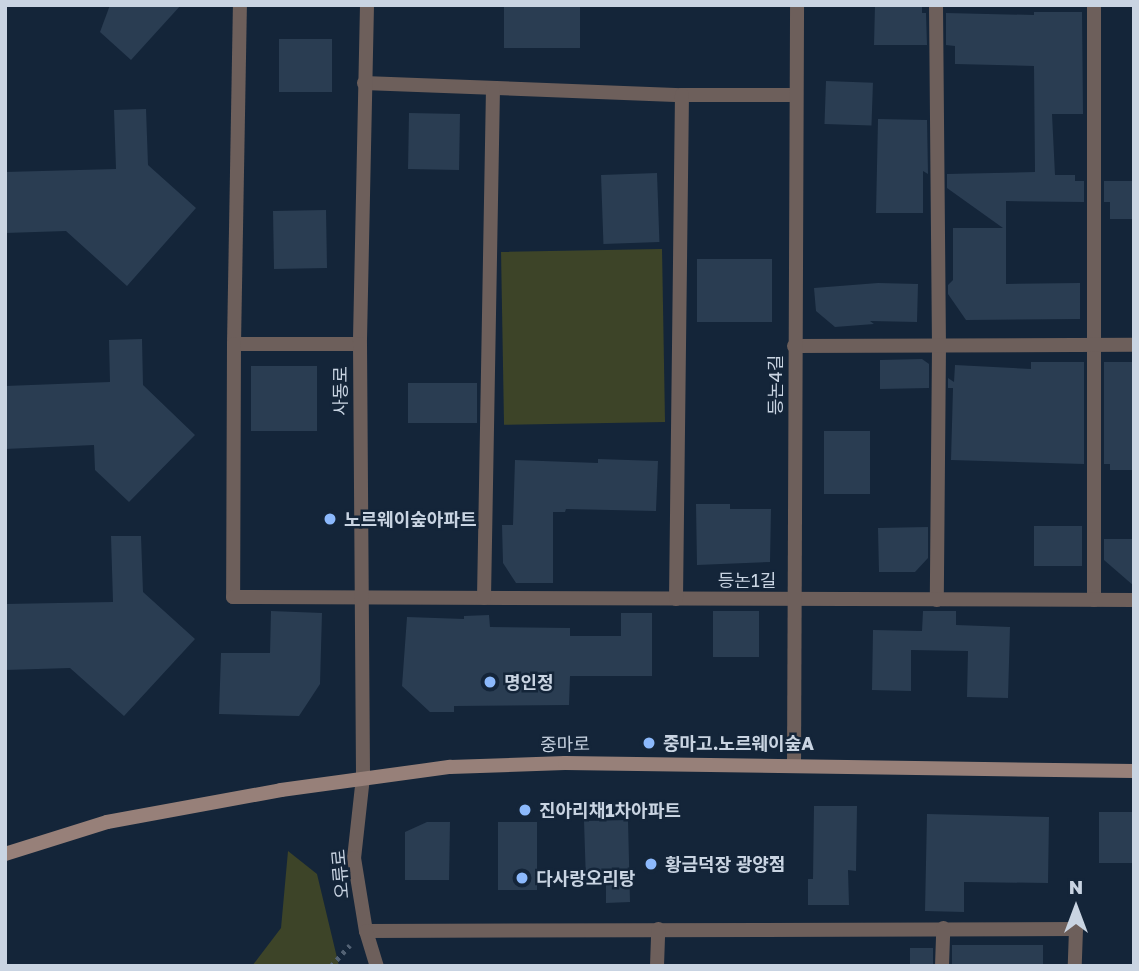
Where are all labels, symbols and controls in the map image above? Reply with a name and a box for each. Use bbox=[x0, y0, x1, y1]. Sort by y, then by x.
street label: 등논4길 bbox=[764, 355, 786, 415]
street label: 사동로 bbox=[329, 366, 351, 416]
place label: 노르웨이숲아파트 bbox=[344, 508, 476, 530]
marker: 노르웨이숲아파트 bbox=[322, 511, 338, 527]
street label: 등논1길 bbox=[718, 569, 776, 591]
place label: 명인정 bbox=[504, 671, 554, 693]
marker: 명인정 bbox=[482, 674, 498, 690]
place label: 중마고.노르웨이숲A bbox=[663, 732, 814, 754]
street label: 중마로 bbox=[540, 733, 590, 755]
marker: 중마고.노르웨이숲A bbox=[641, 735, 657, 751]
place label: 진아리채1차아파트 bbox=[539, 799, 681, 821]
marker: 진아리채1차아파트 bbox=[517, 802, 533, 818]
street label: 오류로 bbox=[327, 848, 353, 900]
place label: 황금덕장 광양점 bbox=[665, 853, 785, 875]
marker: 황금덕장 광양점 bbox=[643, 856, 659, 872]
place label: 다사랑오리탕 bbox=[536, 867, 635, 889]
marker: 다사랑오리탕 bbox=[514, 870, 530, 886]
north arrow bbox=[1041, 873, 1111, 943]
text: N bbox=[1069, 875, 1083, 898]

